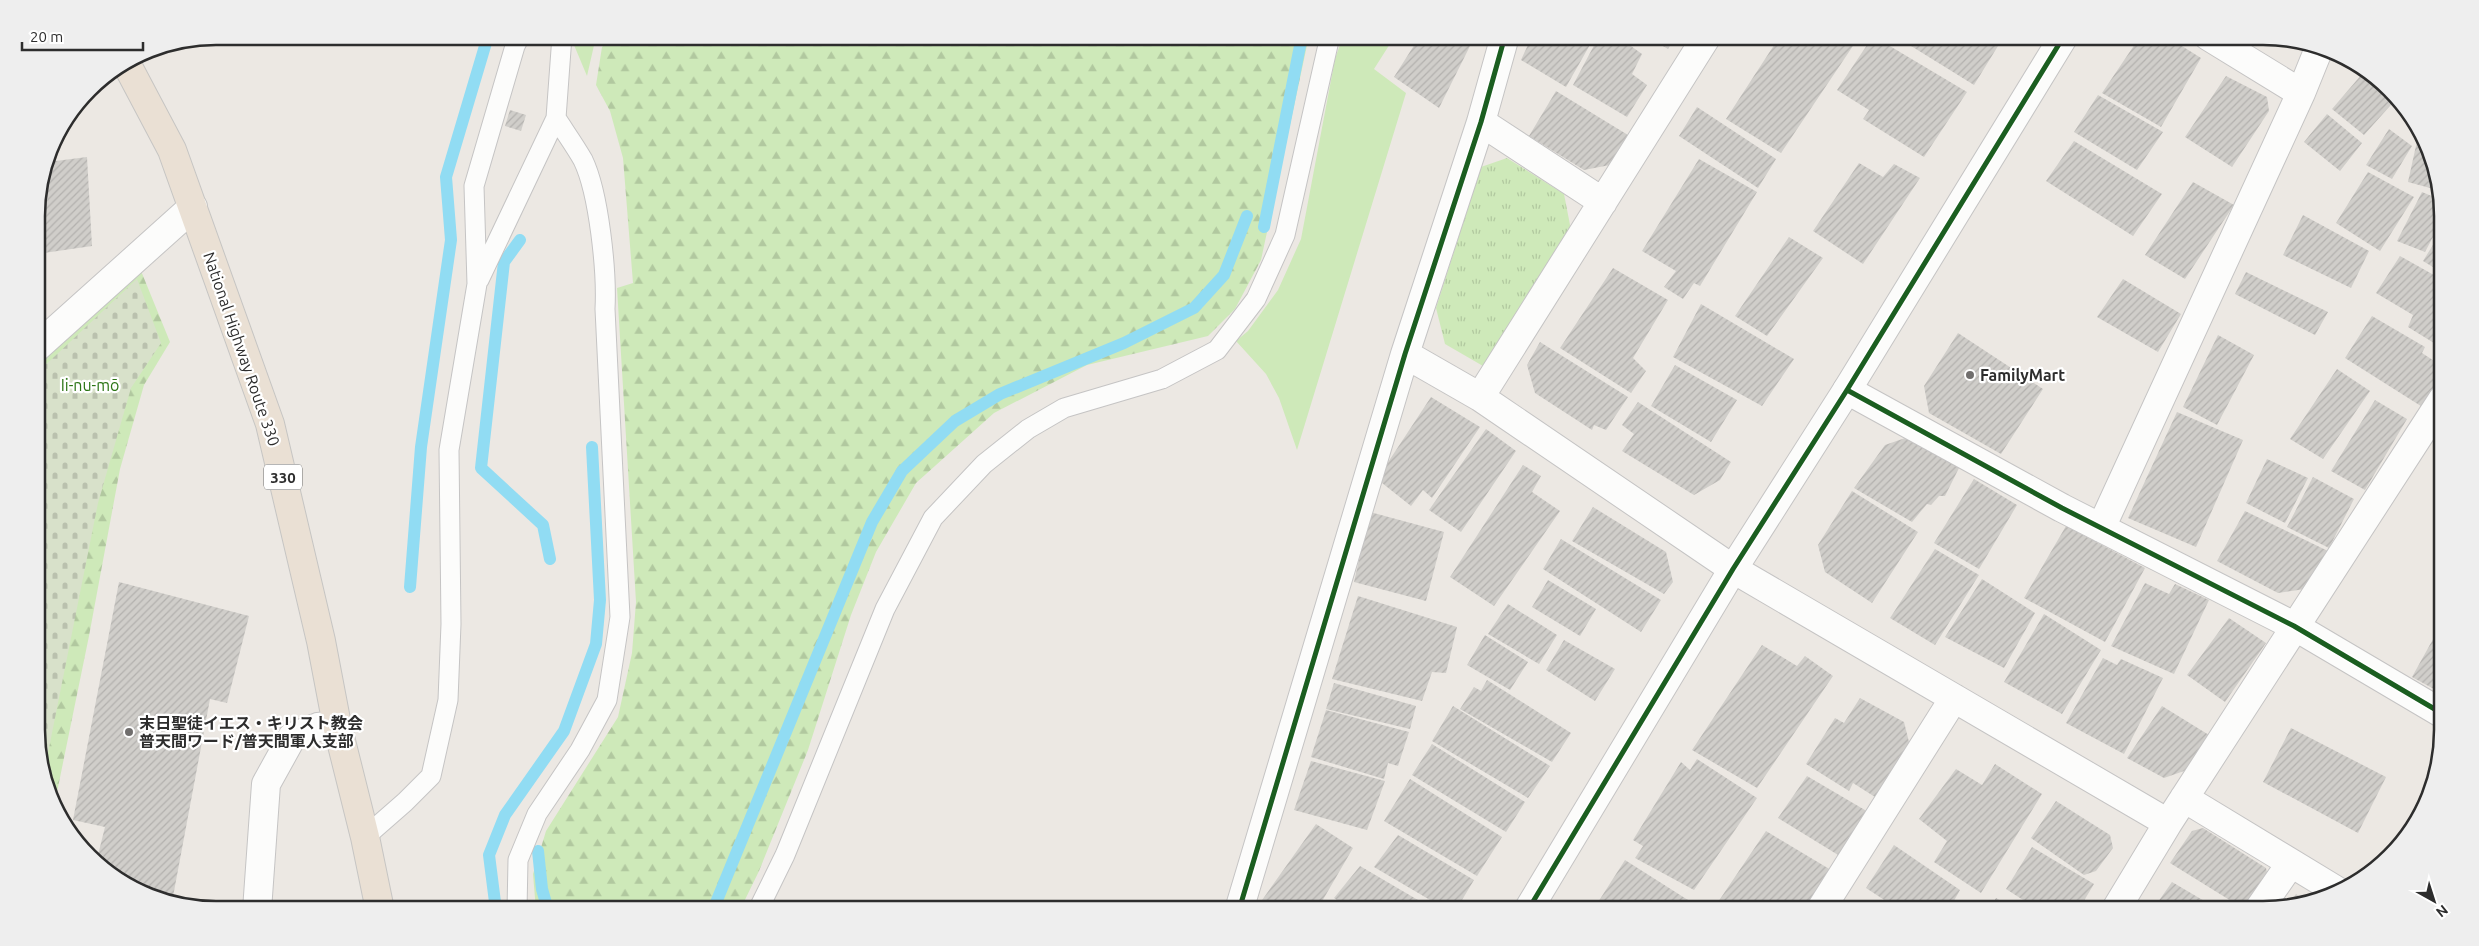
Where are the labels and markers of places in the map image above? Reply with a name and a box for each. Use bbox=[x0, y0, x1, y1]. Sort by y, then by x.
place label: FamilyMart bbox=[1980, 366, 2065, 384]
marker: FamilyMart bbox=[1964, 369, 1976, 381]
place label: 末日聖徒イエス・キリスト教会 普天間ワード/普天間軍人支部 bbox=[139, 714, 363, 750]
marker: 末日聖徒イエス・キリスト教会 普天間ワード/普天間軍人支部 bbox=[123, 726, 135, 738]

